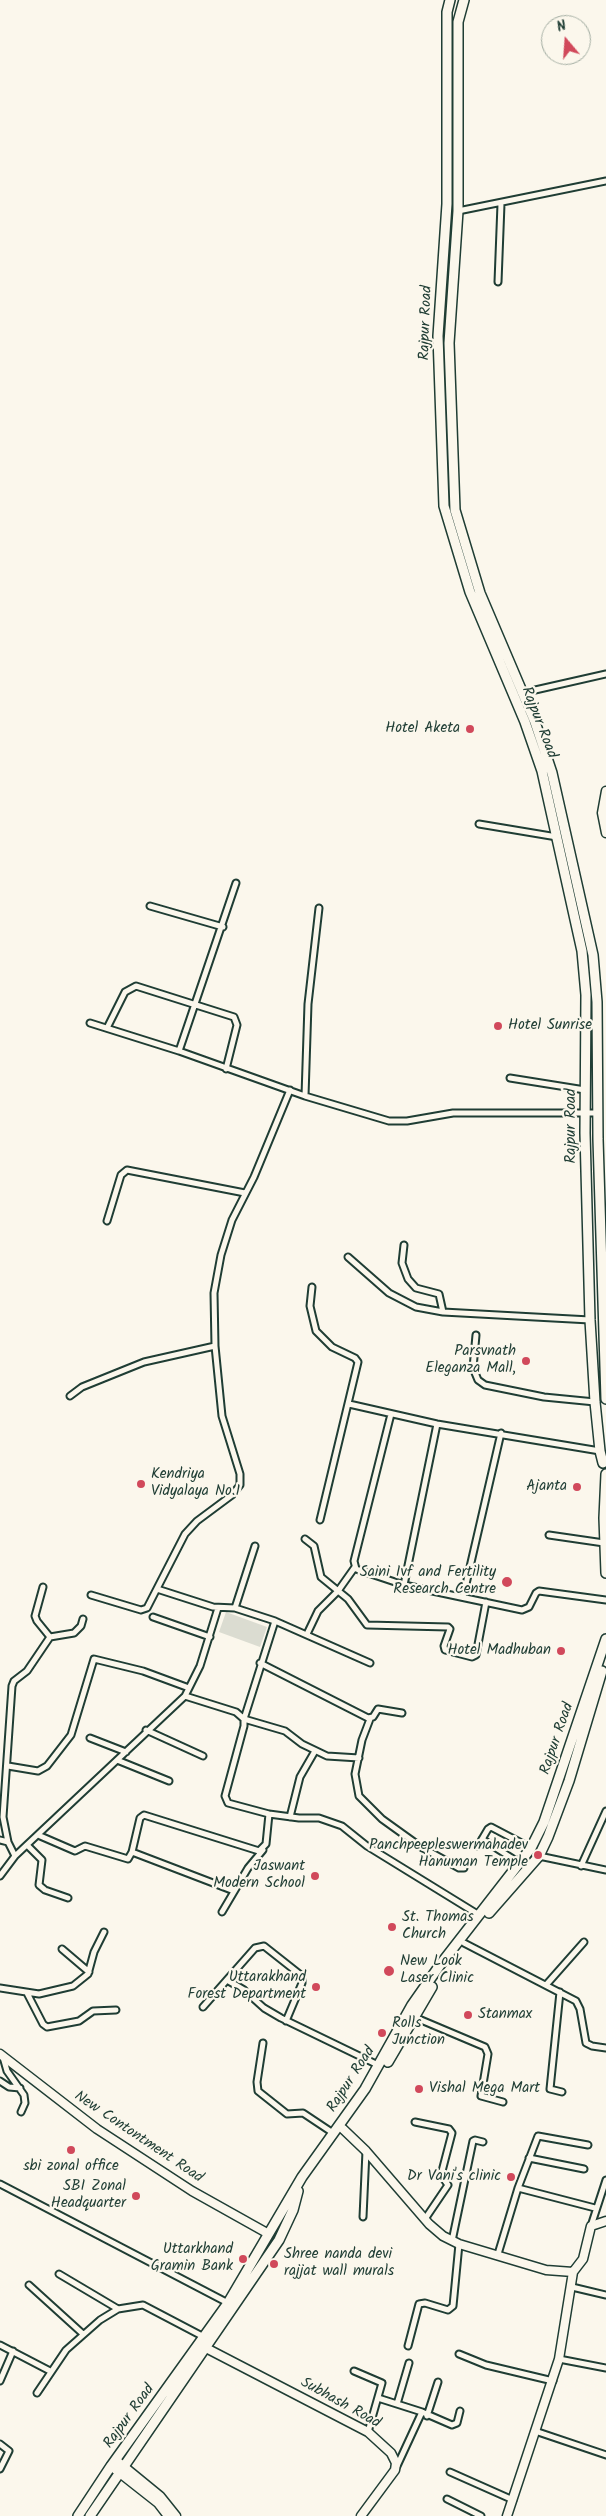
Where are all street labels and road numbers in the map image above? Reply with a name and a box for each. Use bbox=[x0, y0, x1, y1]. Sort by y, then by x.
street label: Rajpur Road bbox=[417, 285, 437, 361]
street label: Rajpur Road bbox=[516, 685, 560, 761]
street label: Rajpur Road bbox=[563, 1088, 581, 1164]
street label: Rajpur Road bbox=[537, 1701, 579, 1777]
street label: Rajpur Road bbox=[324, 2044, 380, 2116]
street label: New Contontment Road bbox=[70, 2088, 206, 2188]
street label: Subhash Road bbox=[297, 2375, 383, 2433]
street label: Rajpur Road bbox=[101, 2381, 159, 2453]

